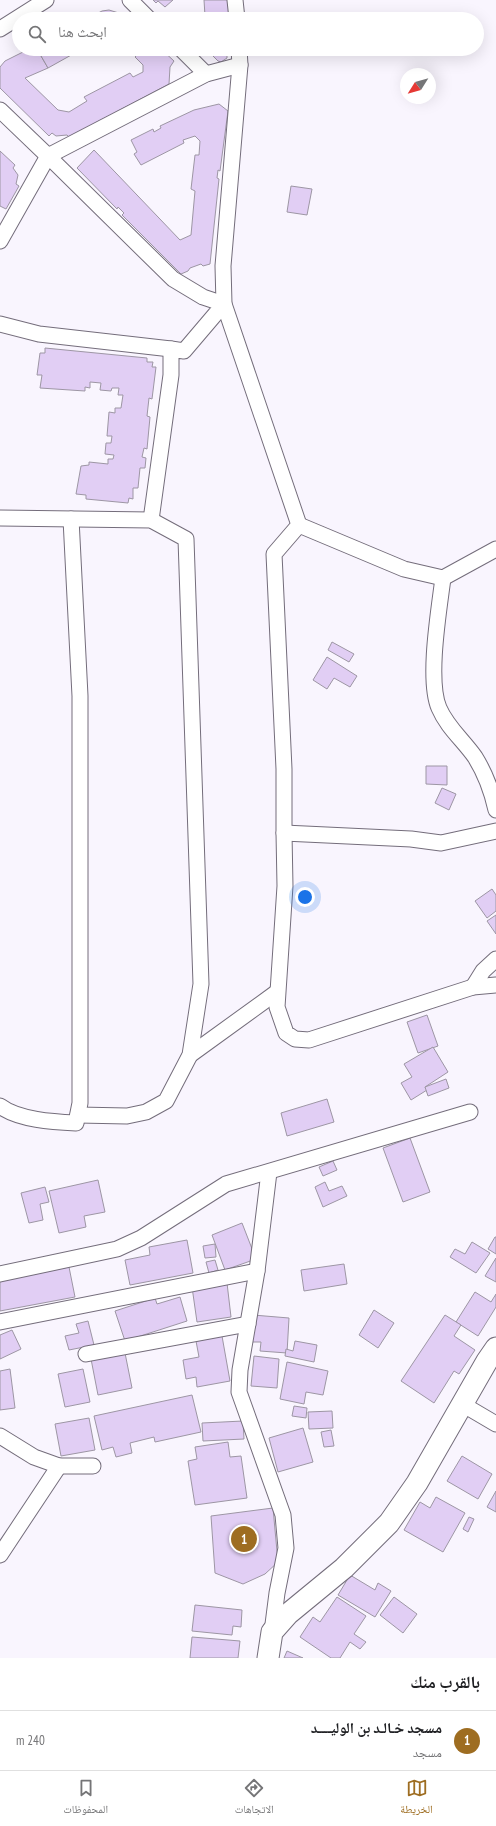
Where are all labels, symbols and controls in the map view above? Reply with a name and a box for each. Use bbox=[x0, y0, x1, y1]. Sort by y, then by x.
search box bbox=[12, 12, 484, 56]
text: ابحث هنا bbox=[58, 22, 107, 41]
icon: search bbox=[26, 23, 48, 45]
north arrow bbox=[400, 68, 436, 104]
your location bbox=[295, 887, 315, 907]
pin: 1 bbox=[231, 1524, 257, 1554]
text: بالقرب منك bbox=[410, 1671, 480, 1693]
text: مسجد خـالـد بن الوليــــد bbox=[311, 1718, 442, 1737]
text: 240 m bbox=[16, 1732, 45, 1749]
text: 1 bbox=[464, 1732, 470, 1749]
text: مسجد bbox=[413, 1744, 442, 1761]
tab: المحفوظات bbox=[63, 1777, 108, 1820]
tab: الاتجاهات bbox=[235, 1777, 274, 1820]
tab: الخريطة bbox=[400, 1777, 433, 1820]

